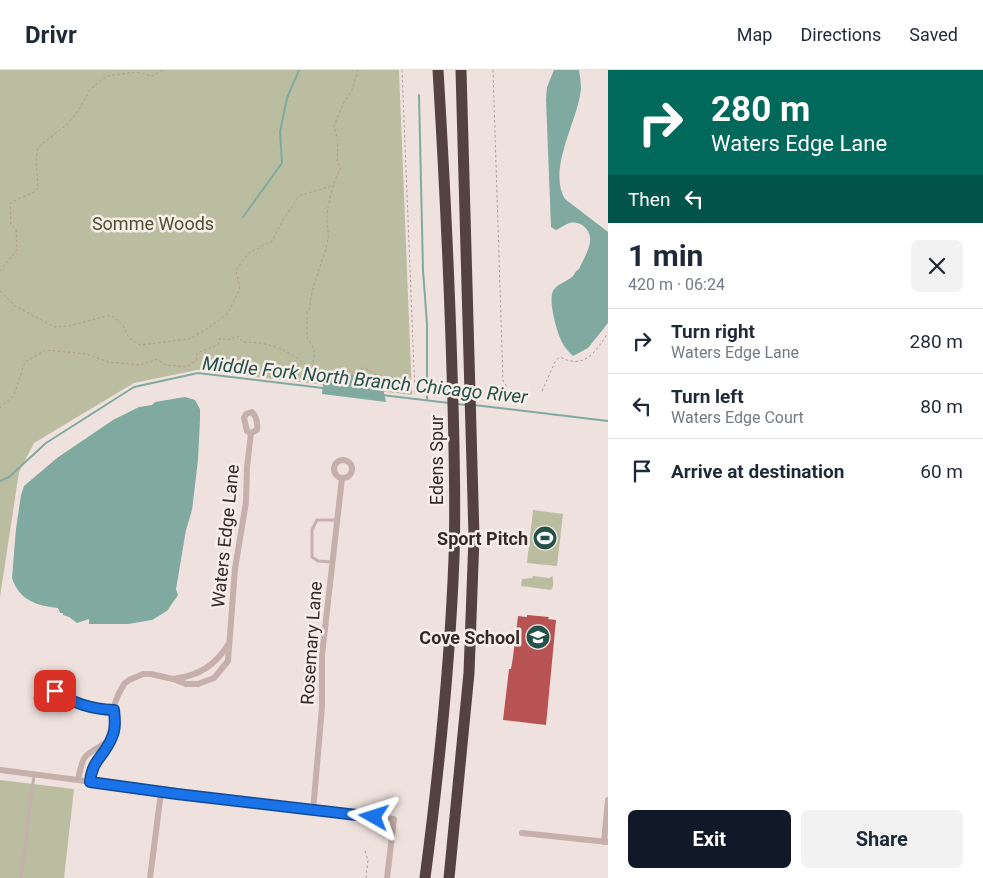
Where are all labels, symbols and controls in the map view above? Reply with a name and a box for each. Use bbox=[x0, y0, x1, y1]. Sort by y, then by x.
text: Drivr bbox=[25, 21, 77, 49]
text: Map bbox=[737, 24, 772, 45]
text: Directions bbox=[800, 24, 881, 45]
text: Saved bbox=[909, 24, 958, 45]
text: 280 m bbox=[711, 89, 810, 130]
icon: right bbox=[628, 90, 693, 155]
text: Waters Edge Lane bbox=[711, 131, 887, 156]
icon: left bbox=[680, 185, 708, 213]
text: Then bbox=[628, 188, 670, 211]
park label: Somme Woods bbox=[92, 213, 214, 234]
text: 1 min bbox=[628, 238, 703, 273]
button: close bbox=[911, 240, 963, 292]
text: 420 m · 06:24 bbox=[628, 275, 725, 294]
text: Turn right bbox=[671, 320, 755, 343]
icon: right bbox=[628, 327, 656, 355]
text: 280 m bbox=[910, 330, 963, 353]
text: Waters Edge Lane bbox=[671, 343, 799, 362]
water label: Middle Fork North Branch Chicago River bbox=[201, 351, 529, 409]
text: Turn left bbox=[671, 385, 744, 408]
icon: left bbox=[628, 392, 656, 420]
text: 80 m bbox=[920, 395, 963, 418]
text: Waters Edge Court bbox=[671, 408, 804, 427]
street label: Edens Spur bbox=[426, 415, 447, 505]
icon: arrive bbox=[628, 457, 656, 485]
text: Arrive at destination bbox=[671, 460, 844, 483]
text: 60 m bbox=[920, 460, 963, 483]
street label: Waters Edge Lane bbox=[207, 463, 243, 609]
sports icon: Sport Pitch bbox=[532, 525, 558, 551]
place label: Sport Pitch bbox=[437, 528, 528, 549]
street label: Rosemary Lane bbox=[296, 580, 326, 706]
school or university icon: Cove School bbox=[525, 624, 551, 650]
place label: Cove School bbox=[419, 627, 520, 648]
pin bbox=[34, 670, 76, 712]
icon: arrive bbox=[41, 677, 69, 705]
position arrow bbox=[347, 790, 399, 842]
button: Exit bbox=[628, 810, 791, 868]
button: Share bbox=[801, 810, 963, 868]

